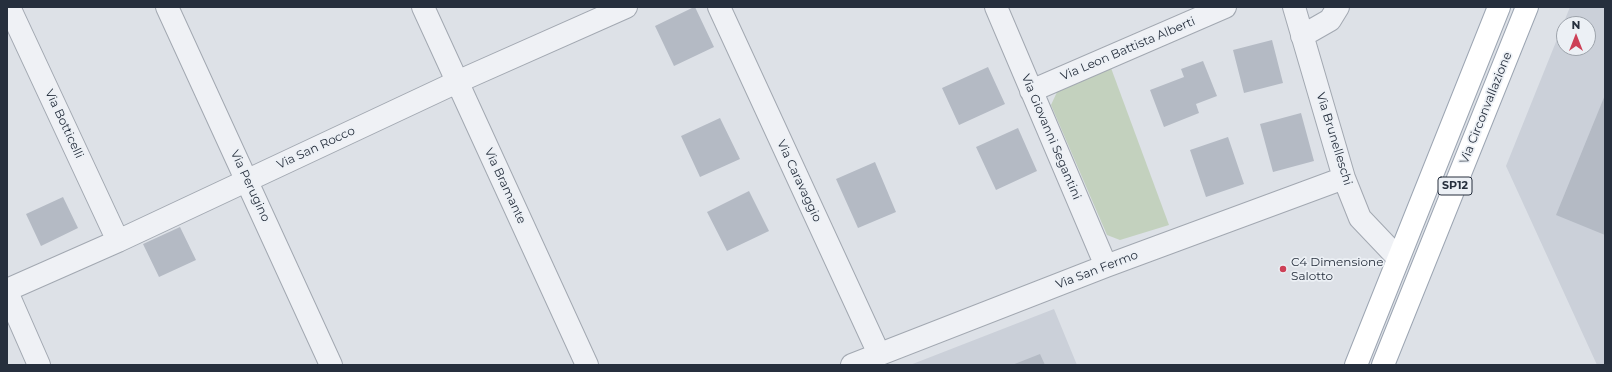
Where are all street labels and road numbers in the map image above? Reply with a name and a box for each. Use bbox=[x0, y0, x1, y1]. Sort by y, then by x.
street label: Via Leon Battista Alberti bbox=[1059, 14, 1197, 84]
street label: Via Circonvallazione bbox=[1457, 50, 1515, 166]
street label: Via Giovanni Segantini bbox=[1018, 72, 1084, 202]
street label: Via Botticelli bbox=[42, 87, 86, 161]
street label: Via Brunelleschi bbox=[1313, 91, 1355, 187]
street label: Via San Rocco bbox=[275, 124, 357, 172]
street label: Via Caravaggio bbox=[774, 138, 824, 224]
street label: Via Bramante bbox=[481, 146, 529, 226]
street label: Via Perugino bbox=[227, 148, 273, 224]
road number: SP12 bbox=[1438, 177, 1472, 195]
street label: Via San Fermo bbox=[1054, 248, 1140, 292]

